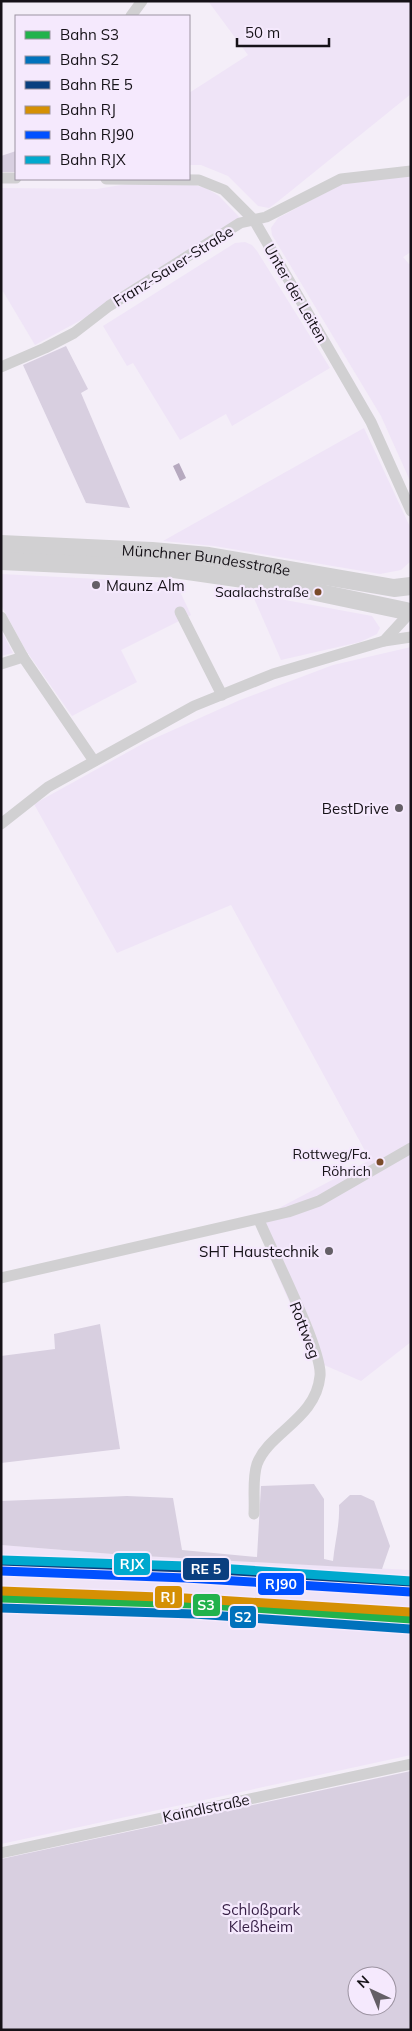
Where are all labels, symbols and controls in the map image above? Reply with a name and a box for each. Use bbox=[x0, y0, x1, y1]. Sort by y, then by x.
legend bbox=[15, 15, 190, 180]
scale bar bbox=[237, 15, 330, 47]
text: 50 m bbox=[245, 23, 280, 42]
text: Bahn S3 bbox=[60, 25, 119, 44]
text: Bahn S2 bbox=[60, 50, 119, 69]
text: Bahn RE 5 bbox=[60, 75, 133, 94]
text: Bahn RJ bbox=[60, 100, 116, 119]
text: Bahn RJ90 bbox=[60, 125, 134, 144]
text: Bahn RJX bbox=[60, 150, 126, 169]
street label: Franz-Sauer-Straße bbox=[110, 221, 236, 311]
street label: Unter der Leiten bbox=[260, 240, 332, 346]
street label: Münchner Bundesstraße bbox=[121, 540, 292, 579]
place label: Maunz Alm bbox=[106, 576, 185, 595]
marker: Maunz Alm bbox=[90, 579, 102, 591]
place label: Saalachstraße bbox=[215, 583, 309, 601]
marker: Saalachstraße bbox=[313, 587, 323, 597]
place label: BestDrive bbox=[322, 799, 389, 818]
marker: BestDrive bbox=[393, 802, 405, 814]
place label: Rottweg/Fa. Röhrich bbox=[293, 1145, 371, 1180]
marker: Rottweg/Fa. Röhrich bbox=[375, 1157, 385, 1167]
place label: SHT Haustechnik bbox=[199, 1242, 319, 1261]
marker: SHT Haustechnik bbox=[323, 1245, 335, 1257]
street label: Rottweg bbox=[286, 1299, 324, 1361]
line badge: RJX bbox=[113, 1552, 151, 1576]
text: RJX bbox=[120, 1555, 145, 1573]
line badge: RE 5 bbox=[182, 1557, 230, 1581]
text: RE 5 bbox=[191, 1560, 221, 1578]
line badge: RJ90 bbox=[257, 1572, 305, 1596]
text: RJ90 bbox=[265, 1575, 297, 1593]
line badge: RJ bbox=[154, 1585, 183, 1609]
text: RJ bbox=[161, 1588, 175, 1606]
line badge: S3 bbox=[192, 1593, 221, 1617]
text: S3 bbox=[197, 1596, 215, 1614]
line badge: S2 bbox=[229, 1605, 257, 1629]
text: S2 bbox=[234, 1608, 252, 1626]
street label: Kaindlstraße bbox=[161, 1790, 251, 1826]
park label: Schloßpark Kleßheim bbox=[222, 1900, 300, 1936]
north arrow bbox=[347, 1966, 397, 2016]
text: N bbox=[353, 1972, 373, 1992]

